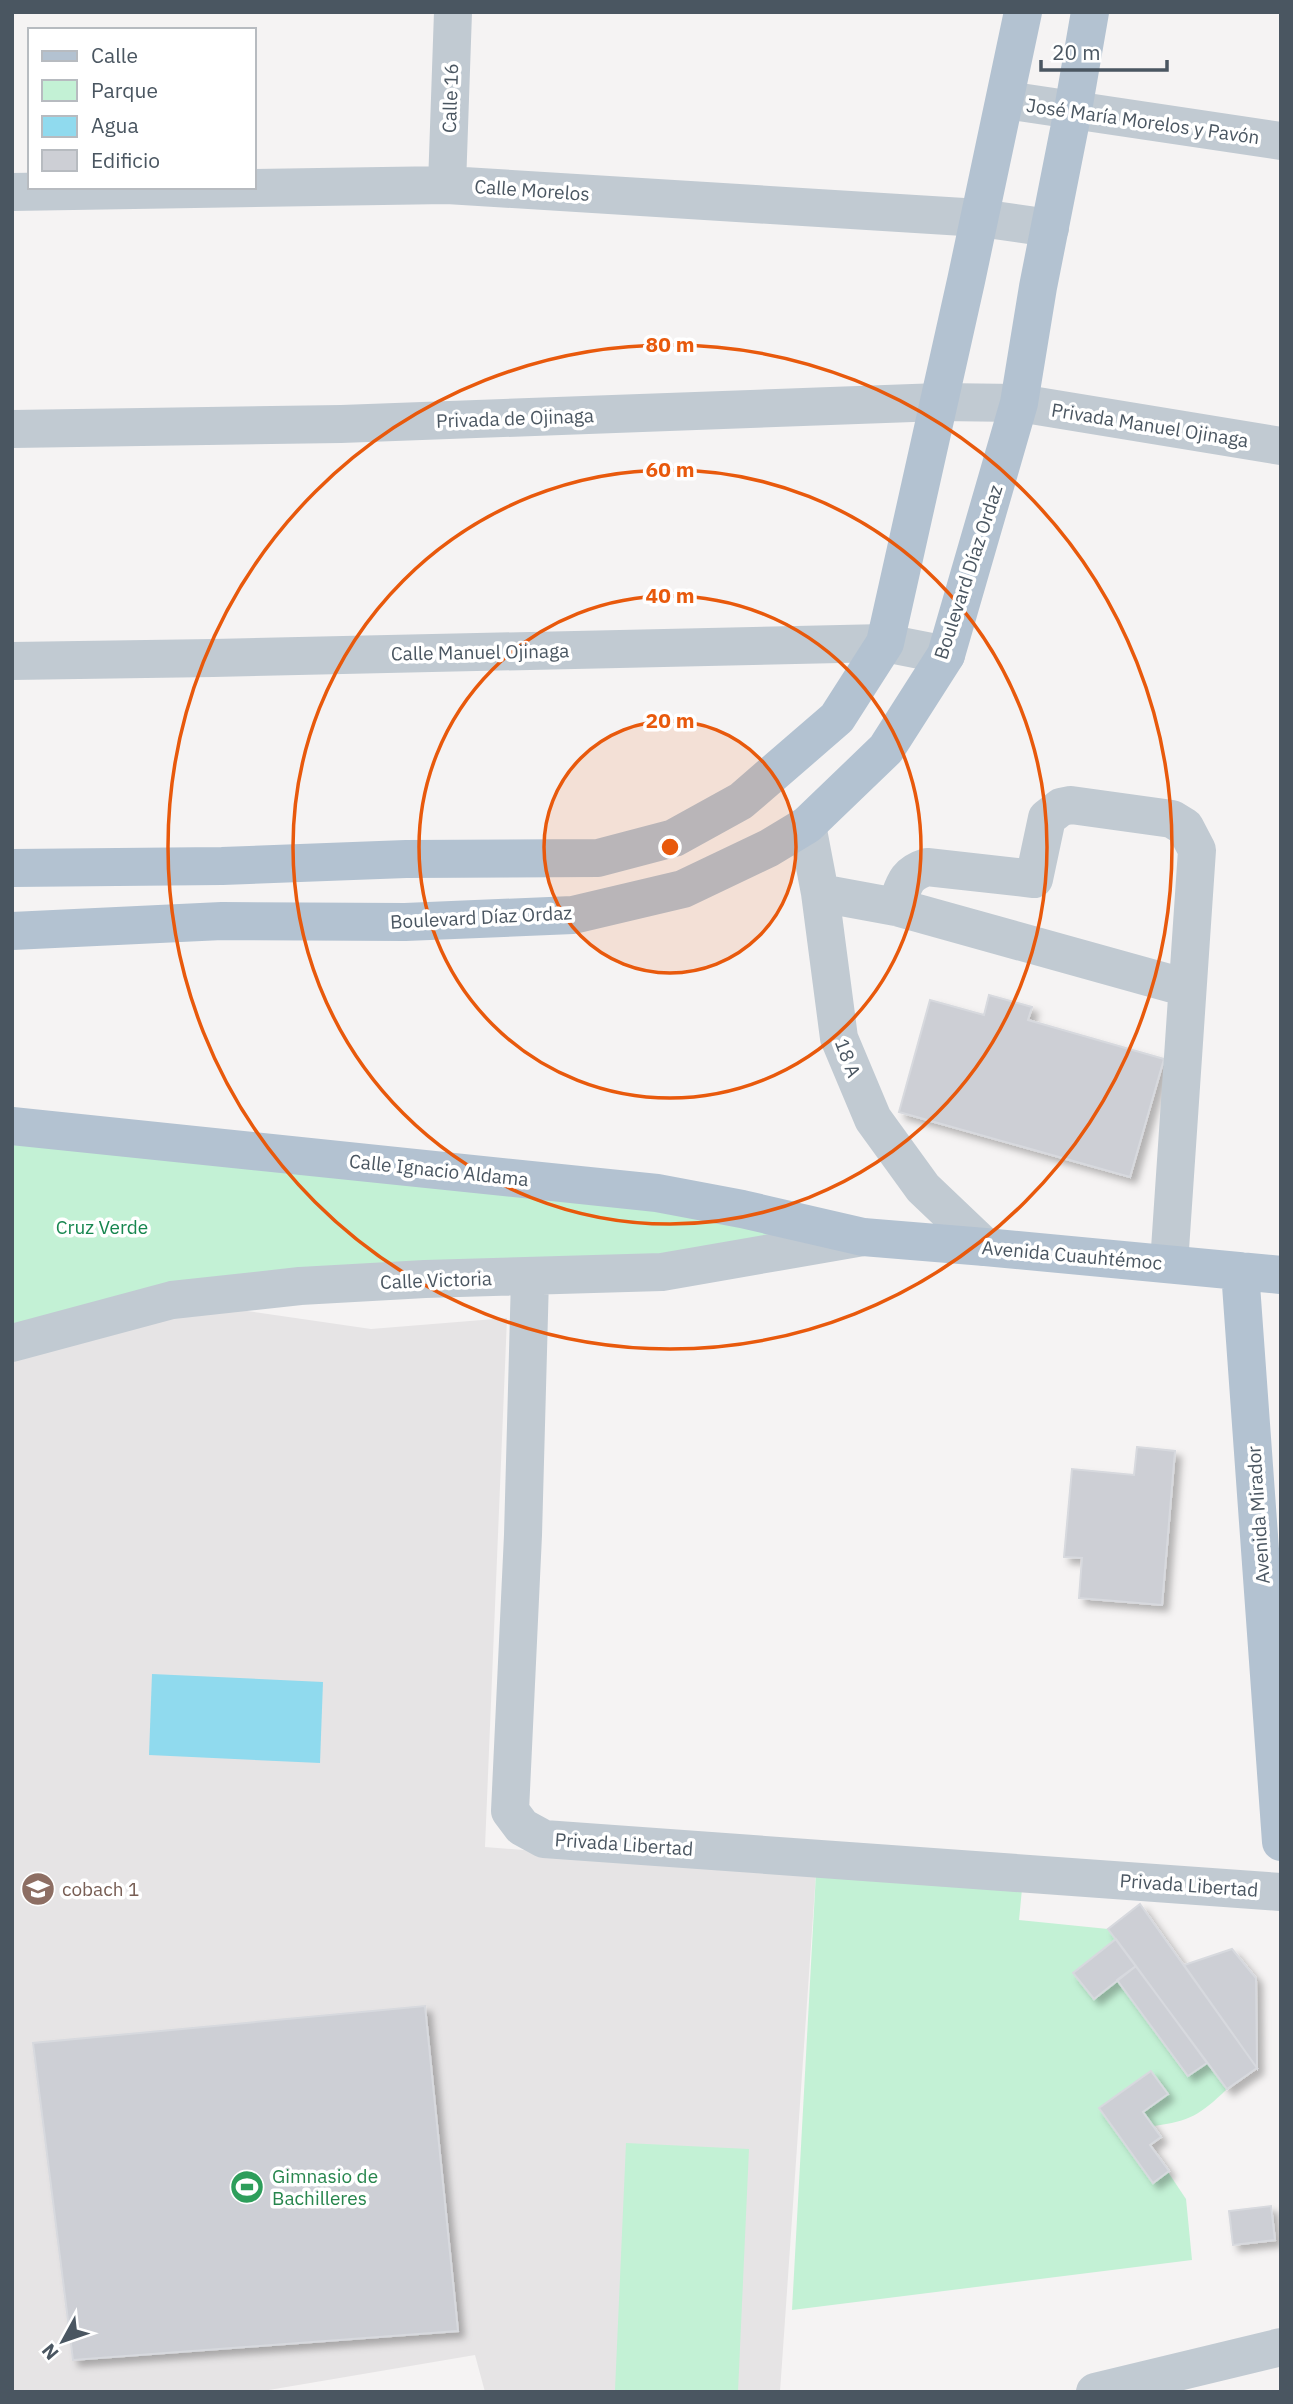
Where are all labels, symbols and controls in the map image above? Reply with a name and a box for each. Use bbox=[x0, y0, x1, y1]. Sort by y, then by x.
legend bbox=[28, 28, 256, 189]
scale bar bbox=[1041, 28, 1167, 72]
text: 20 m bbox=[1052, 38, 1101, 66]
text: Calle bbox=[91, 41, 138, 69]
street label: Calle 16 bbox=[437, 63, 463, 133]
text: Parque bbox=[91, 76, 158, 104]
street label: José María Morelos y Pavón bbox=[1025, 93, 1261, 149]
text: Agua bbox=[91, 111, 139, 139]
text: Edificio bbox=[91, 146, 160, 174]
street label: Calle Morelos bbox=[474, 174, 590, 206]
text: 80 m bbox=[646, 330, 694, 358]
street label: Privada Manuel Ojinaga bbox=[1050, 398, 1250, 452]
street label: Privada de Ojinaga bbox=[436, 403, 594, 433]
text: 60 m bbox=[646, 455, 694, 483]
street label: Boulevard Díaz Ordaz bbox=[928, 481, 1008, 662]
text: 40 m bbox=[646, 581, 694, 609]
street label: Calle Manuel Ojinaga bbox=[391, 638, 569, 666]
text: 20 m bbox=[646, 706, 694, 734]
centre of rings bbox=[658, 835, 682, 859]
street label: Boulevard Díaz Ordaz bbox=[389, 900, 573, 934]
street label: 18 A bbox=[830, 1035, 866, 1081]
street label: Calle Ignacio Aldama bbox=[348, 1149, 530, 1191]
park label: Cruz Verde bbox=[56, 1215, 148, 1239]
street label: Avenida Cuauhtémoc bbox=[981, 1235, 1164, 1275]
street label: Calle Victoria bbox=[380, 1266, 492, 1294]
street label: Avenida Mirador bbox=[1241, 1445, 1275, 1585]
street label: Privada Libertad bbox=[554, 1827, 694, 1861]
street label: Privada Libertad bbox=[1119, 1868, 1259, 1902]
school or university icon: cobach 1 bbox=[19, 1870, 57, 1908]
place label: cobach 1 bbox=[62, 1877, 139, 1901]
place label: Gimnasio de Bachilleres bbox=[272, 2164, 378, 2210]
sports icon: Gimnasio de Bachilleres bbox=[228, 2168, 266, 2206]
north arrow bbox=[28, 2306, 98, 2376]
text: N bbox=[36, 2339, 64, 2365]

